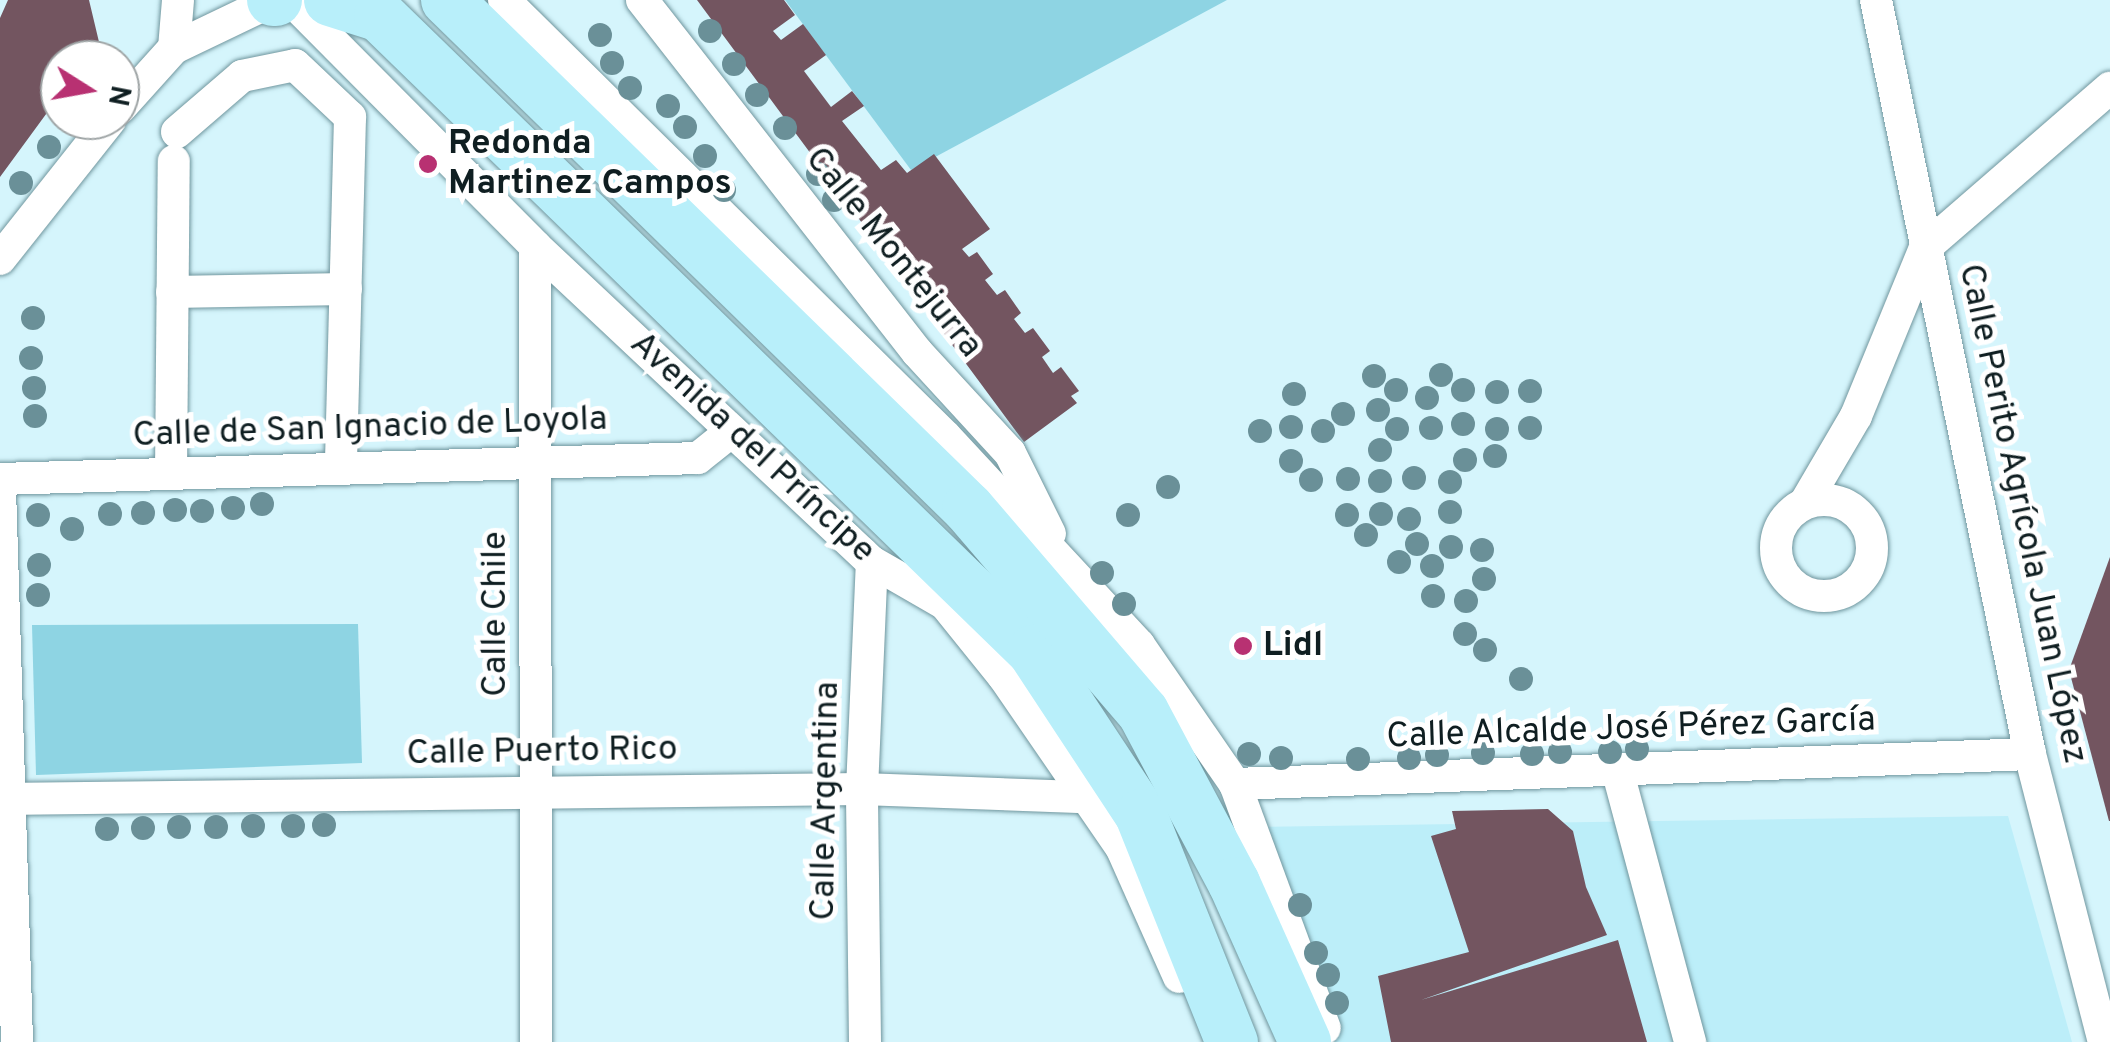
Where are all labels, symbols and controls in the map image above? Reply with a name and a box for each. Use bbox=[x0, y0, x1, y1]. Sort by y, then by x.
north arrow bbox=[40, 40, 140, 140]
text: N bbox=[98, 82, 137, 109]
place label: Redonda Martinez Campos bbox=[448, 123, 732, 205]
street label: Calle Montejurra bbox=[795, 139, 991, 367]
marker: Redonda Martinez Campos bbox=[417, 153, 439, 175]
street label: Calle Perito Agrícola Juan López bbox=[1948, 260, 2096, 768]
street label: Avenida del Príncipe bbox=[621, 323, 883, 573]
street label: Calle de San Ignacio de Loyola bbox=[132, 399, 608, 457]
street label: Calle Chile bbox=[475, 531, 517, 697]
place label: Lidl bbox=[1263, 625, 1323, 667]
marker: Lidl bbox=[1232, 635, 1254, 657]
street label: Calle Argentina bbox=[803, 680, 849, 922]
street label: Calle Alcalde José Pérez García bbox=[1385, 699, 1877, 759]
street label: Calle Puerto Rico bbox=[406, 729, 678, 775]

